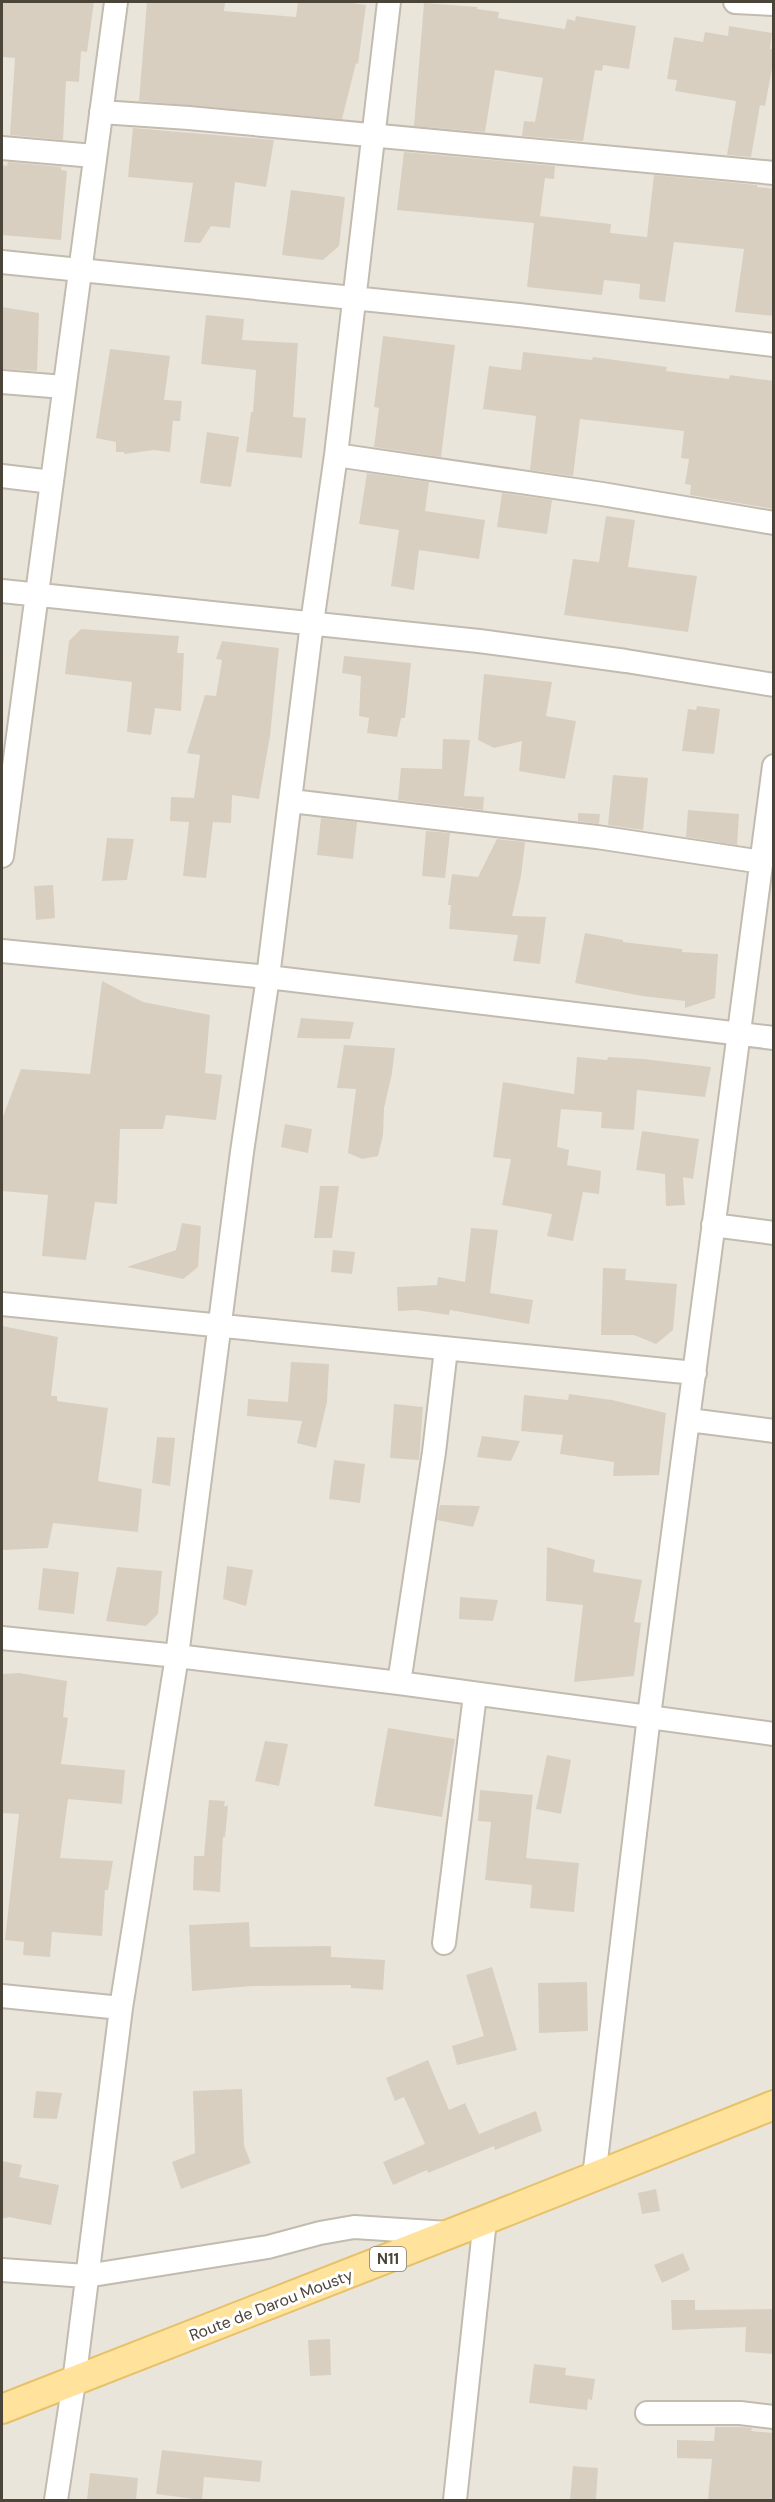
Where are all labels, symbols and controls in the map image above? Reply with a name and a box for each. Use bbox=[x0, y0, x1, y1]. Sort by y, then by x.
road number: N11 bbox=[370, 2247, 406, 2271]
street label: Route de Darou Mousty bbox=[186, 2264, 356, 2346]

